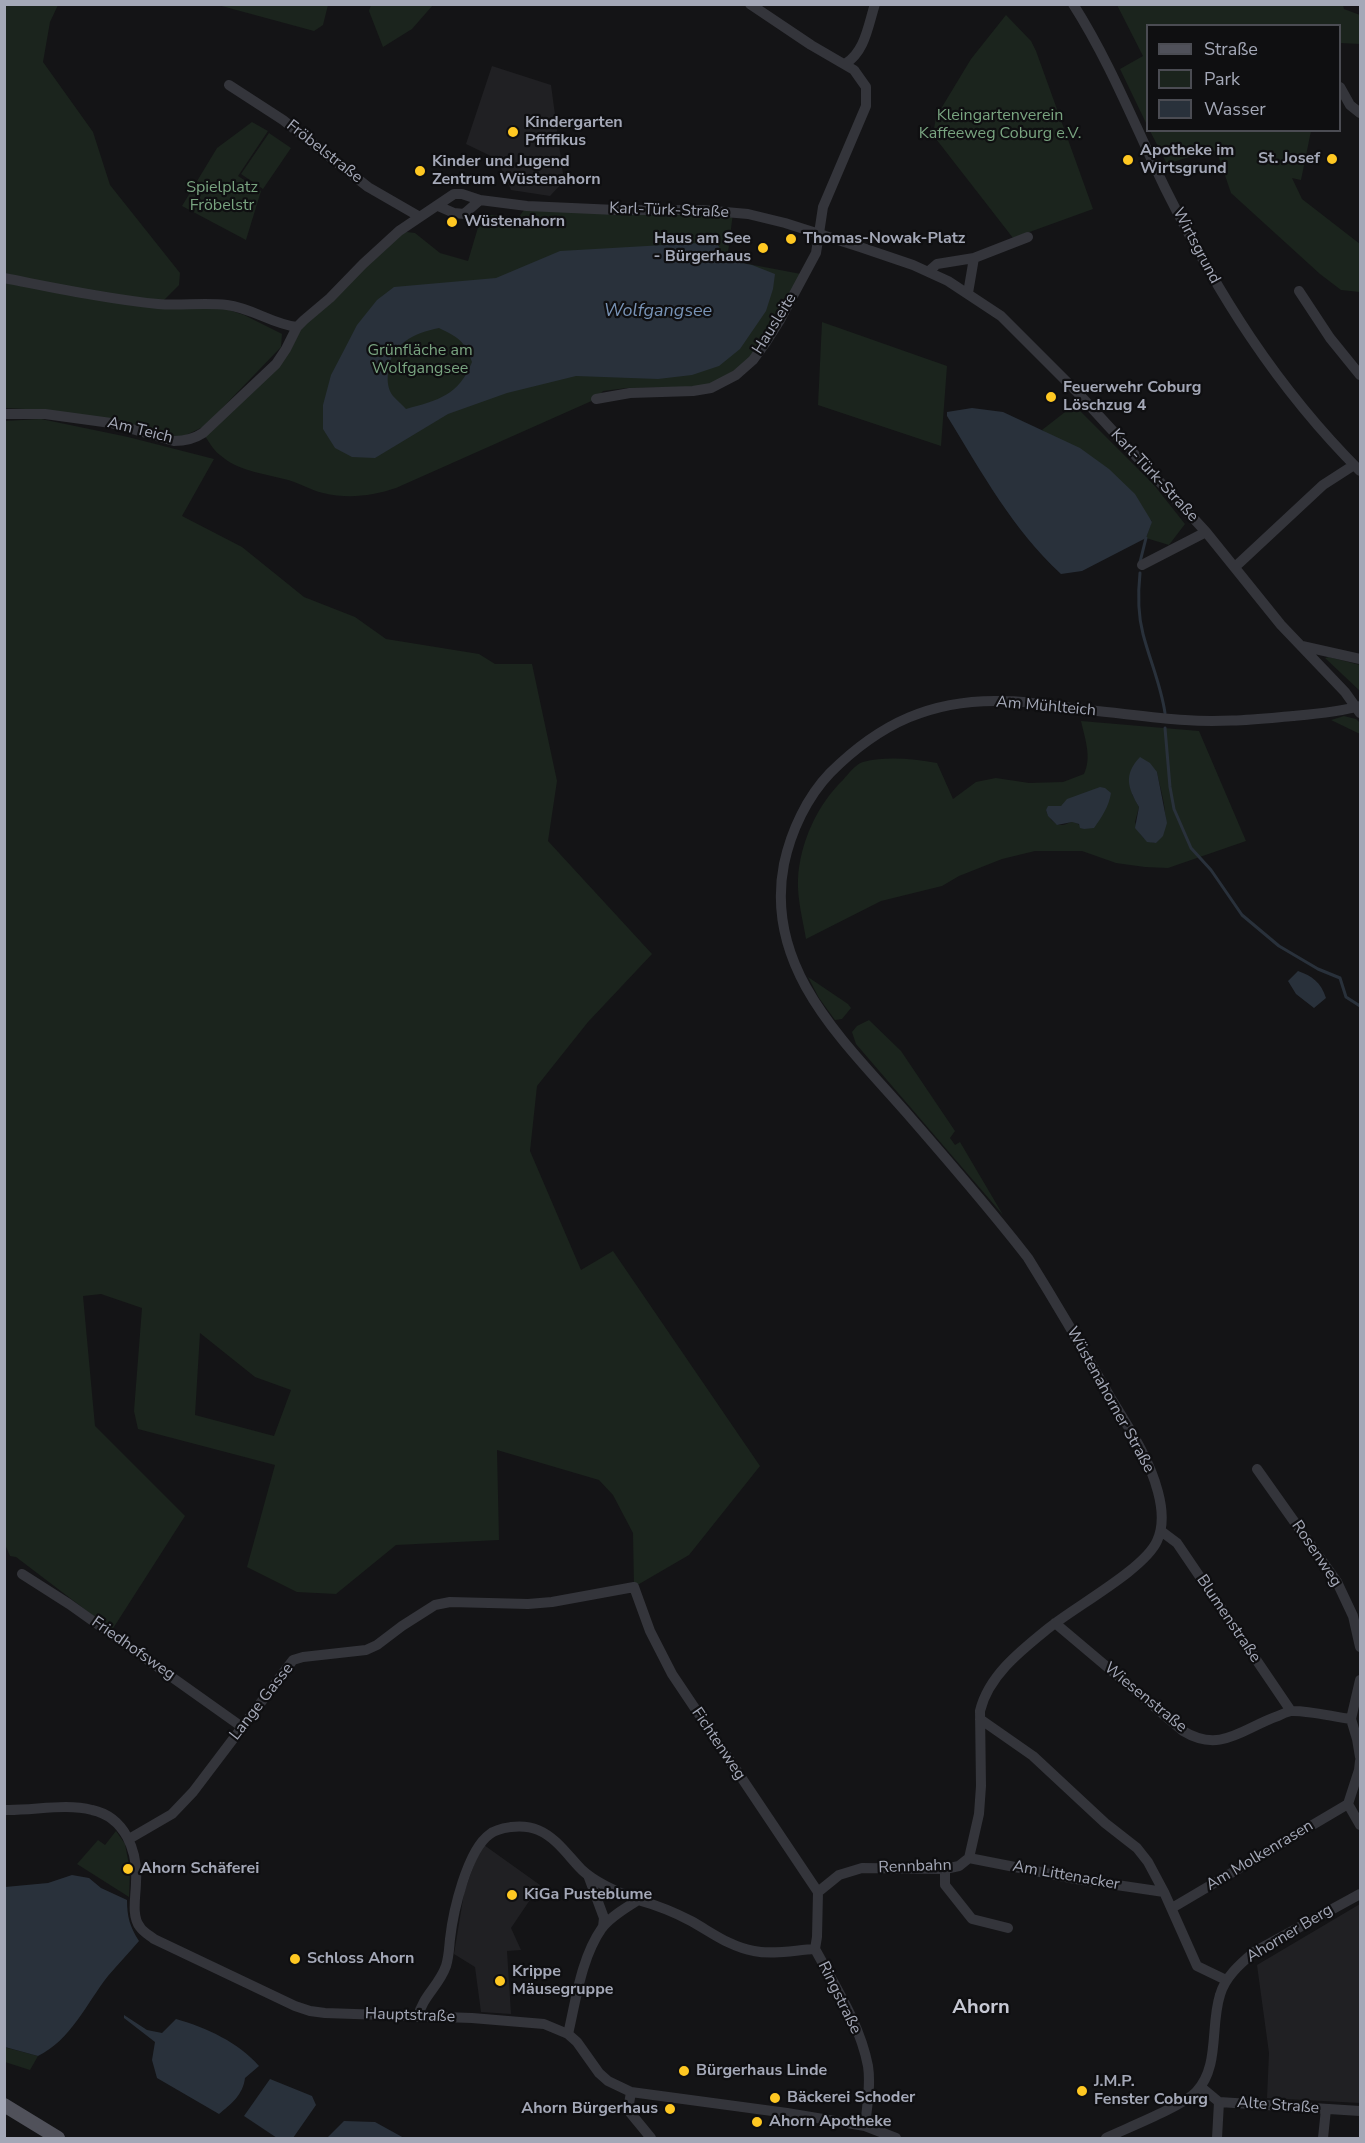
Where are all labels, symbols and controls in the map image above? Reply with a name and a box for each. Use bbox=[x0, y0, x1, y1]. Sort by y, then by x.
legend bbox=[1146, 24, 1341, 132]
text: Straße bbox=[1204, 37, 1258, 61]
text: Park bbox=[1204, 67, 1240, 91]
text: Wasser bbox=[1204, 97, 1266, 121]
park label: Kleingartenverein Kaffeeweg Coburg e.V. bbox=[919, 106, 1081, 144]
place label: Kindergarten Pfiffikus bbox=[525, 113, 623, 151]
street label: Fröbelstraße bbox=[282, 116, 366, 188]
marker: Kindergarten Pfiffikus bbox=[506, 125, 520, 139]
place label: Apotheke im Wirtsgrund bbox=[1140, 141, 1234, 179]
place label: St. Josef bbox=[1258, 149, 1320, 169]
place label: Kinder und Jugend Zentrum Wüstenahorn bbox=[432, 152, 601, 190]
marker: St. Josef bbox=[1325, 152, 1339, 166]
marker: Apotheke im Wirtsgrund bbox=[1121, 153, 1135, 167]
marker: Kinder und Jugend Zentrum Wüstenahorn bbox=[413, 164, 427, 178]
park label: Spielplatz Fröbelstr bbox=[186, 178, 258, 216]
street label: Karl-Türk-Straße bbox=[609, 199, 729, 223]
street label: Wirtsgrund bbox=[1168, 205, 1224, 287]
place label: Wüstenahorn bbox=[464, 212, 565, 232]
marker: Wüstenahorn bbox=[445, 215, 459, 229]
place label: Haus am See - Bürgerhaus bbox=[654, 229, 751, 267]
place label: Thomas-Nowak-Platz bbox=[803, 229, 965, 249]
marker: Thomas-Nowak-Platz bbox=[784, 232, 798, 246]
marker: Haus am See - Bürgerhaus bbox=[756, 241, 770, 255]
street label: Hausleite bbox=[749, 290, 801, 358]
water label: Wolfgangsee bbox=[604, 301, 712, 323]
park label: Grünfläche am Wolfgangsee bbox=[367, 341, 473, 379]
place label: Feuerwehr Coburg Löschzug 4 bbox=[1063, 378, 1201, 416]
marker: Feuerwehr Coburg Löschzug 4 bbox=[1044, 390, 1058, 404]
street label: Am Teich bbox=[105, 414, 175, 448]
street label: Karl-Türk-Straße bbox=[1106, 426, 1202, 526]
street label: Am Mühlteich bbox=[995, 693, 1097, 721]
street label: Wüstenahorner Straße bbox=[1062, 1324, 1158, 1476]
street label: Rosenweg bbox=[1287, 1517, 1345, 1591]
street label: Blumenstraße bbox=[1192, 1572, 1264, 1666]
street label: Friedhofsweg bbox=[87, 1613, 179, 1685]
street label: Wiesenstraße bbox=[1100, 1659, 1190, 1737]
street label: Lange Gasse bbox=[226, 1660, 298, 1744]
street label: Fichtenweg bbox=[687, 1704, 749, 1784]
street label: Am Molkenrasen bbox=[1203, 1816, 1317, 1896]
street label: Rennbahn bbox=[878, 1856, 952, 1878]
street label: Am Littenacker bbox=[1011, 1857, 1121, 1895]
place label: Ahorn Schäferei bbox=[140, 1859, 259, 1879]
marker: Ahorn Schäferei bbox=[121, 1862, 135, 1876]
place label: KiGa Pusteblume bbox=[524, 1885, 652, 1905]
marker: KiGa Pusteblume bbox=[505, 1888, 519, 1902]
street label: Ahorner Berg bbox=[1243, 1901, 1337, 1967]
place label: Schloss Ahorn bbox=[307, 1949, 414, 1969]
marker: Schloss Ahorn bbox=[288, 1952, 302, 1966]
street label: Ringstraße bbox=[813, 1958, 865, 2038]
place label: Krippe Mäusegruppe bbox=[512, 1962, 613, 2000]
marker: Krippe Mäusegruppe bbox=[493, 1974, 507, 1988]
district label: Ahorn bbox=[952, 1996, 1010, 2020]
street label: Hauptstraße bbox=[365, 2005, 455, 2027]
place label: Bürgerhaus Linde bbox=[696, 2061, 827, 2081]
marker: Bürgerhaus Linde bbox=[677, 2064, 691, 2078]
place label: J.M.P. Fenster Coburg bbox=[1094, 2072, 1208, 2110]
marker: J.M.P. Fenster Coburg bbox=[1075, 2084, 1089, 2098]
place label: Bäckerei Schoder bbox=[787, 2088, 915, 2108]
marker: Bäckerei Schoder bbox=[768, 2091, 782, 2105]
street label: Alte Straße bbox=[1236, 2094, 1320, 2118]
place label: Ahorn Bürgerhaus bbox=[521, 2099, 658, 2119]
marker: Ahorn Bürgerhaus bbox=[663, 2102, 677, 2116]
place label: Ahorn Apotheke bbox=[769, 2112, 891, 2132]
marker: Ahorn Apotheke bbox=[750, 2115, 764, 2129]

